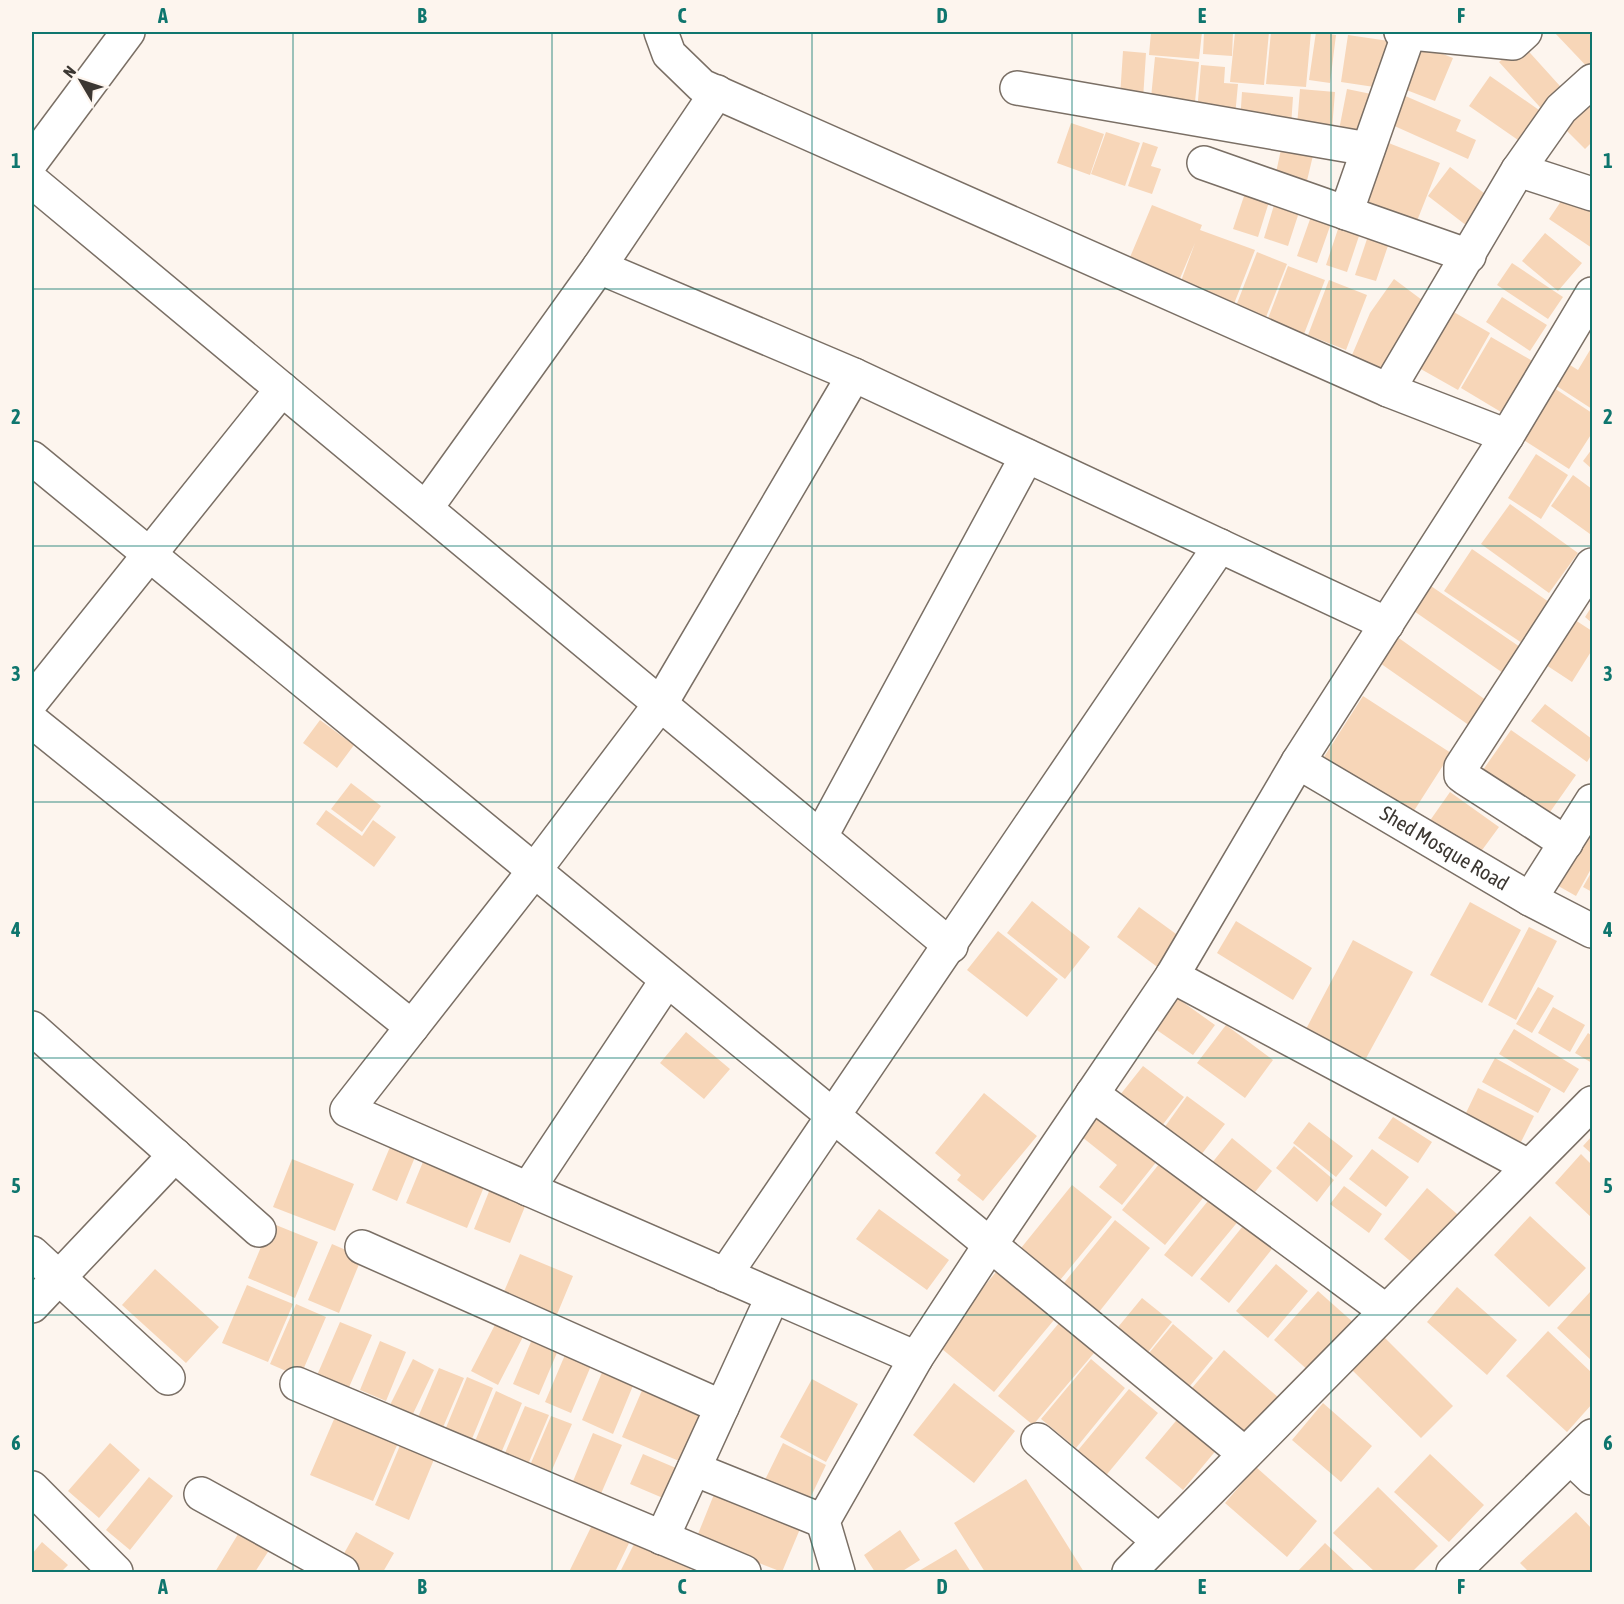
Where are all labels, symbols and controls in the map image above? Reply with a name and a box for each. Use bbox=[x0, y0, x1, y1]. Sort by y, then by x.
text: A bbox=[157, 4, 168, 27]
text: B bbox=[417, 4, 427, 27]
text: C bbox=[678, 4, 687, 27]
text: D bbox=[936, 4, 948, 27]
text: E bbox=[1198, 4, 1207, 27]
text: F bbox=[1457, 4, 1465, 27]
north arrow bbox=[51, 51, 111, 111]
text: N bbox=[59, 62, 79, 81]
text: 1 bbox=[11, 149, 21, 172]
text: 1 bbox=[1603, 149, 1613, 172]
text: 2 bbox=[11, 405, 21, 428]
text: 2 bbox=[1603, 405, 1613, 428]
text: 3 bbox=[11, 662, 21, 685]
text: 3 bbox=[1603, 662, 1613, 685]
street label: Shed Mosque Road bbox=[1376, 800, 1514, 895]
text: 4 bbox=[10, 918, 21, 941]
text: 4 bbox=[1602, 918, 1613, 941]
text: 5 bbox=[11, 1174, 21, 1197]
text: 5 bbox=[1603, 1174, 1613, 1197]
text: 6 bbox=[11, 1431, 21, 1454]
text: 6 bbox=[1603, 1431, 1613, 1454]
text: A bbox=[157, 1575, 168, 1598]
text: B bbox=[417, 1575, 427, 1598]
text: C bbox=[678, 1575, 687, 1598]
text: D bbox=[936, 1575, 948, 1598]
text: E bbox=[1198, 1575, 1207, 1598]
text: F bbox=[1457, 1575, 1465, 1598]

